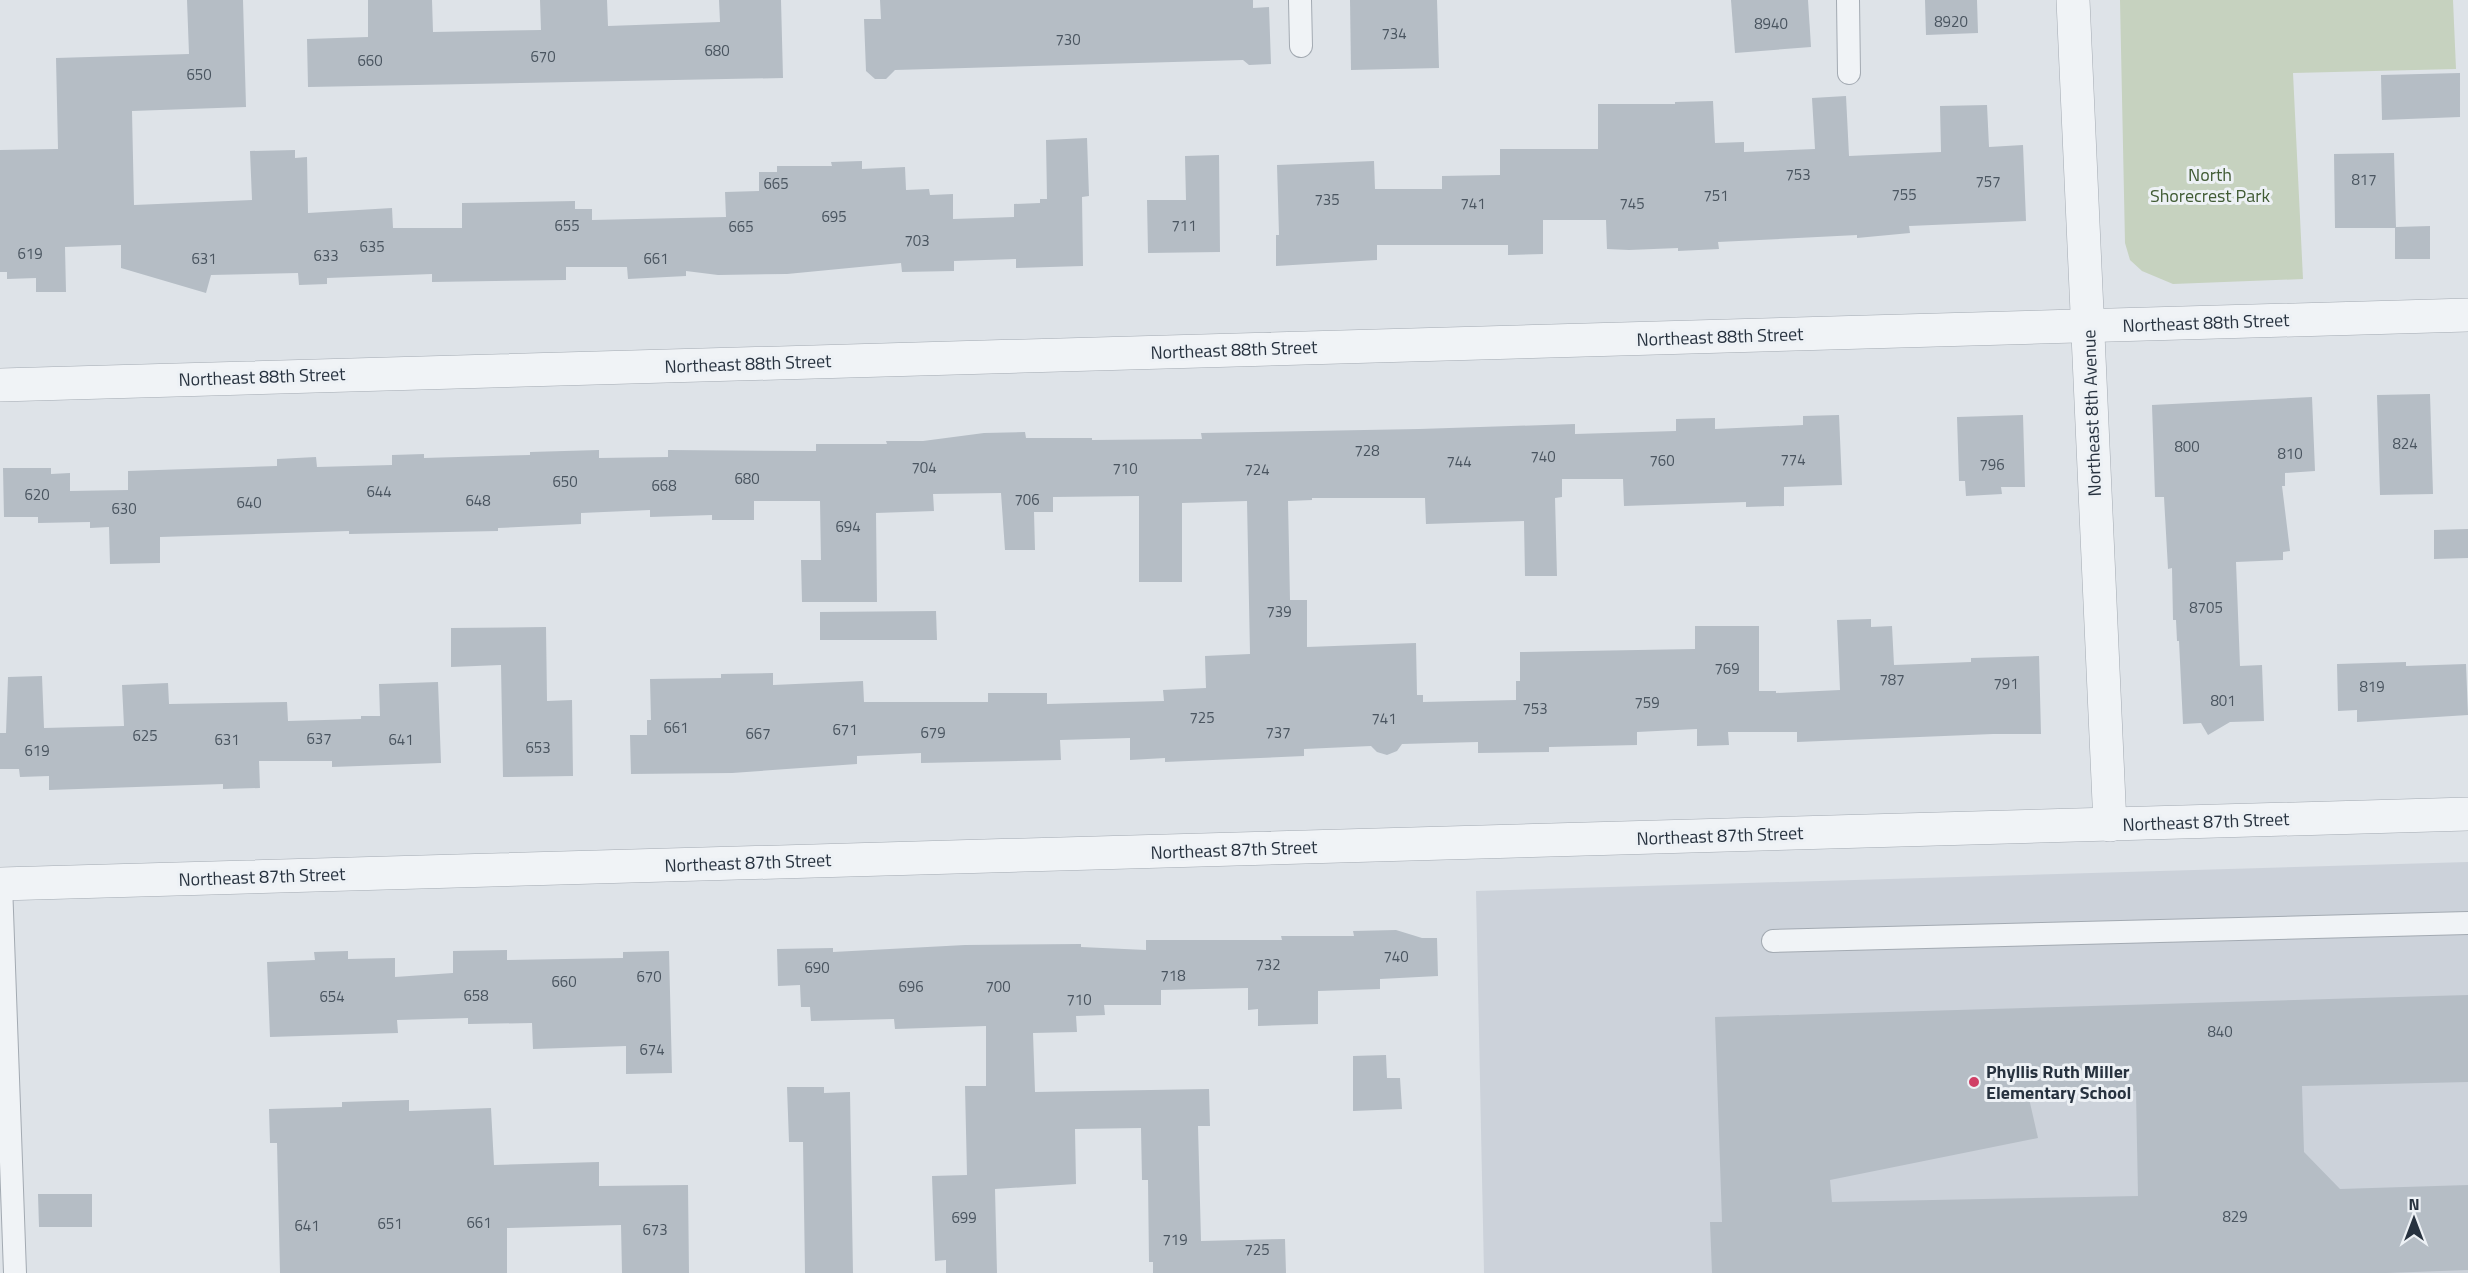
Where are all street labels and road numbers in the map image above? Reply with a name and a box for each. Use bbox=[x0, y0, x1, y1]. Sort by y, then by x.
street label: Northeast 88th Street bbox=[2122, 306, 2291, 339]
street label: Northeast 88th Street bbox=[1636, 320, 1805, 353]
street label: Northeast 8th Avenue bbox=[2075, 329, 2108, 497]
street label: Northeast 88th Street bbox=[1150, 333, 1319, 366]
street label: Northeast 88th Street bbox=[664, 347, 833, 380]
street label: Northeast 88th Street bbox=[178, 360, 347, 393]
street label: Northeast 87th Street bbox=[2122, 805, 2291, 838]
street label: Northeast 87th Street bbox=[1636, 819, 1805, 852]
street label: Northeast 87th Street bbox=[1150, 833, 1319, 866]
street label: Northeast 87th Street bbox=[664, 846, 833, 879]
street label: Northeast 87th Street bbox=[178, 860, 347, 893]

